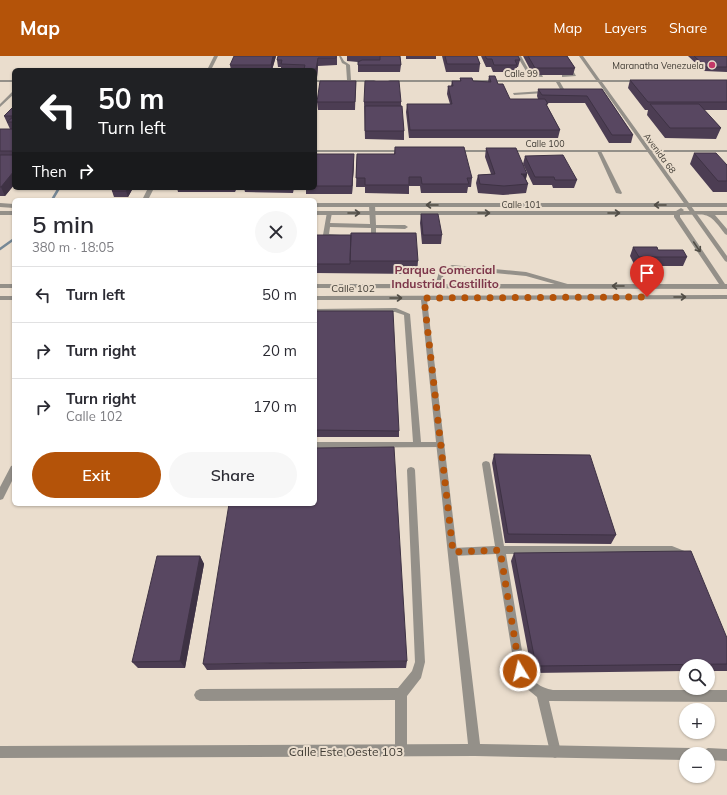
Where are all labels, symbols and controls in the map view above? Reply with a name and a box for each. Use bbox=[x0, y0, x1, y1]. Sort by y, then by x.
text: Map bbox=[20, 16, 60, 40]
text: Map bbox=[553, 19, 582, 37]
text: Layers bbox=[604, 19, 647, 37]
text: Share bbox=[669, 19, 707, 37]
place label: Maranatha Venezuela bbox=[612, 60, 704, 71]
marker: Maranatha Venezuela bbox=[707, 60, 717, 70]
street label: Calle 99 bbox=[504, 68, 538, 79]
text: 50 m bbox=[98, 81, 164, 116]
icon: left bbox=[32, 84, 84, 136]
text: Turn left bbox=[98, 116, 166, 139]
street label: Avenida 68 bbox=[642, 131, 678, 175]
street label: Calle 100 bbox=[525, 138, 565, 149]
icon: right bbox=[75, 160, 97, 182]
text: Then bbox=[32, 162, 67, 181]
street label: Calle 101 bbox=[501, 199, 541, 210]
one-way arrow bbox=[426, 201, 439, 209]
one-way arrow bbox=[654, 201, 667, 209]
text: 5 min bbox=[32, 209, 94, 239]
one-way arrow bbox=[347, 209, 360, 217]
one-way arrow bbox=[477, 209, 490, 217]
one-way arrow bbox=[607, 209, 620, 217]
button: close bbox=[255, 211, 297, 253]
text: 380 m · 18:05 bbox=[32, 239, 114, 255]
one-way arrow bbox=[693, 241, 701, 252]
pin bbox=[630, 256, 664, 297]
district label: Parque Comercial Industrial Castillito bbox=[391, 262, 499, 291]
icon: arrive bbox=[636, 262, 658, 284]
street label: Calle 102 bbox=[331, 282, 375, 295]
one-way arrow bbox=[612, 282, 625, 290]
icon: left bbox=[32, 284, 54, 306]
text: Turn left bbox=[66, 285, 125, 304]
text: 50 m bbox=[262, 285, 297, 304]
one-way arrow bbox=[673, 293, 686, 301]
one-way arrow bbox=[389, 294, 402, 302]
icon: right bbox=[32, 340, 54, 362]
text: Turn right bbox=[66, 341, 136, 360]
text: 20 m bbox=[262, 341, 297, 360]
text: Turn right bbox=[66, 389, 136, 408]
icon: right bbox=[32, 396, 54, 418]
text: 170 m bbox=[253, 397, 297, 416]
text: Calle 102 bbox=[66, 408, 123, 424]
button: Exit bbox=[32, 452, 161, 498]
button: Share bbox=[169, 452, 297, 498]
position arrow bbox=[499, 650, 541, 692]
map controls bbox=[679, 659, 715, 783]
button: search bbox=[679, 659, 715, 695]
button: + bbox=[679, 703, 715, 739]
street label: Calle Este Oeste 103 bbox=[289, 744, 403, 759]
button: − bbox=[679, 747, 715, 783]

